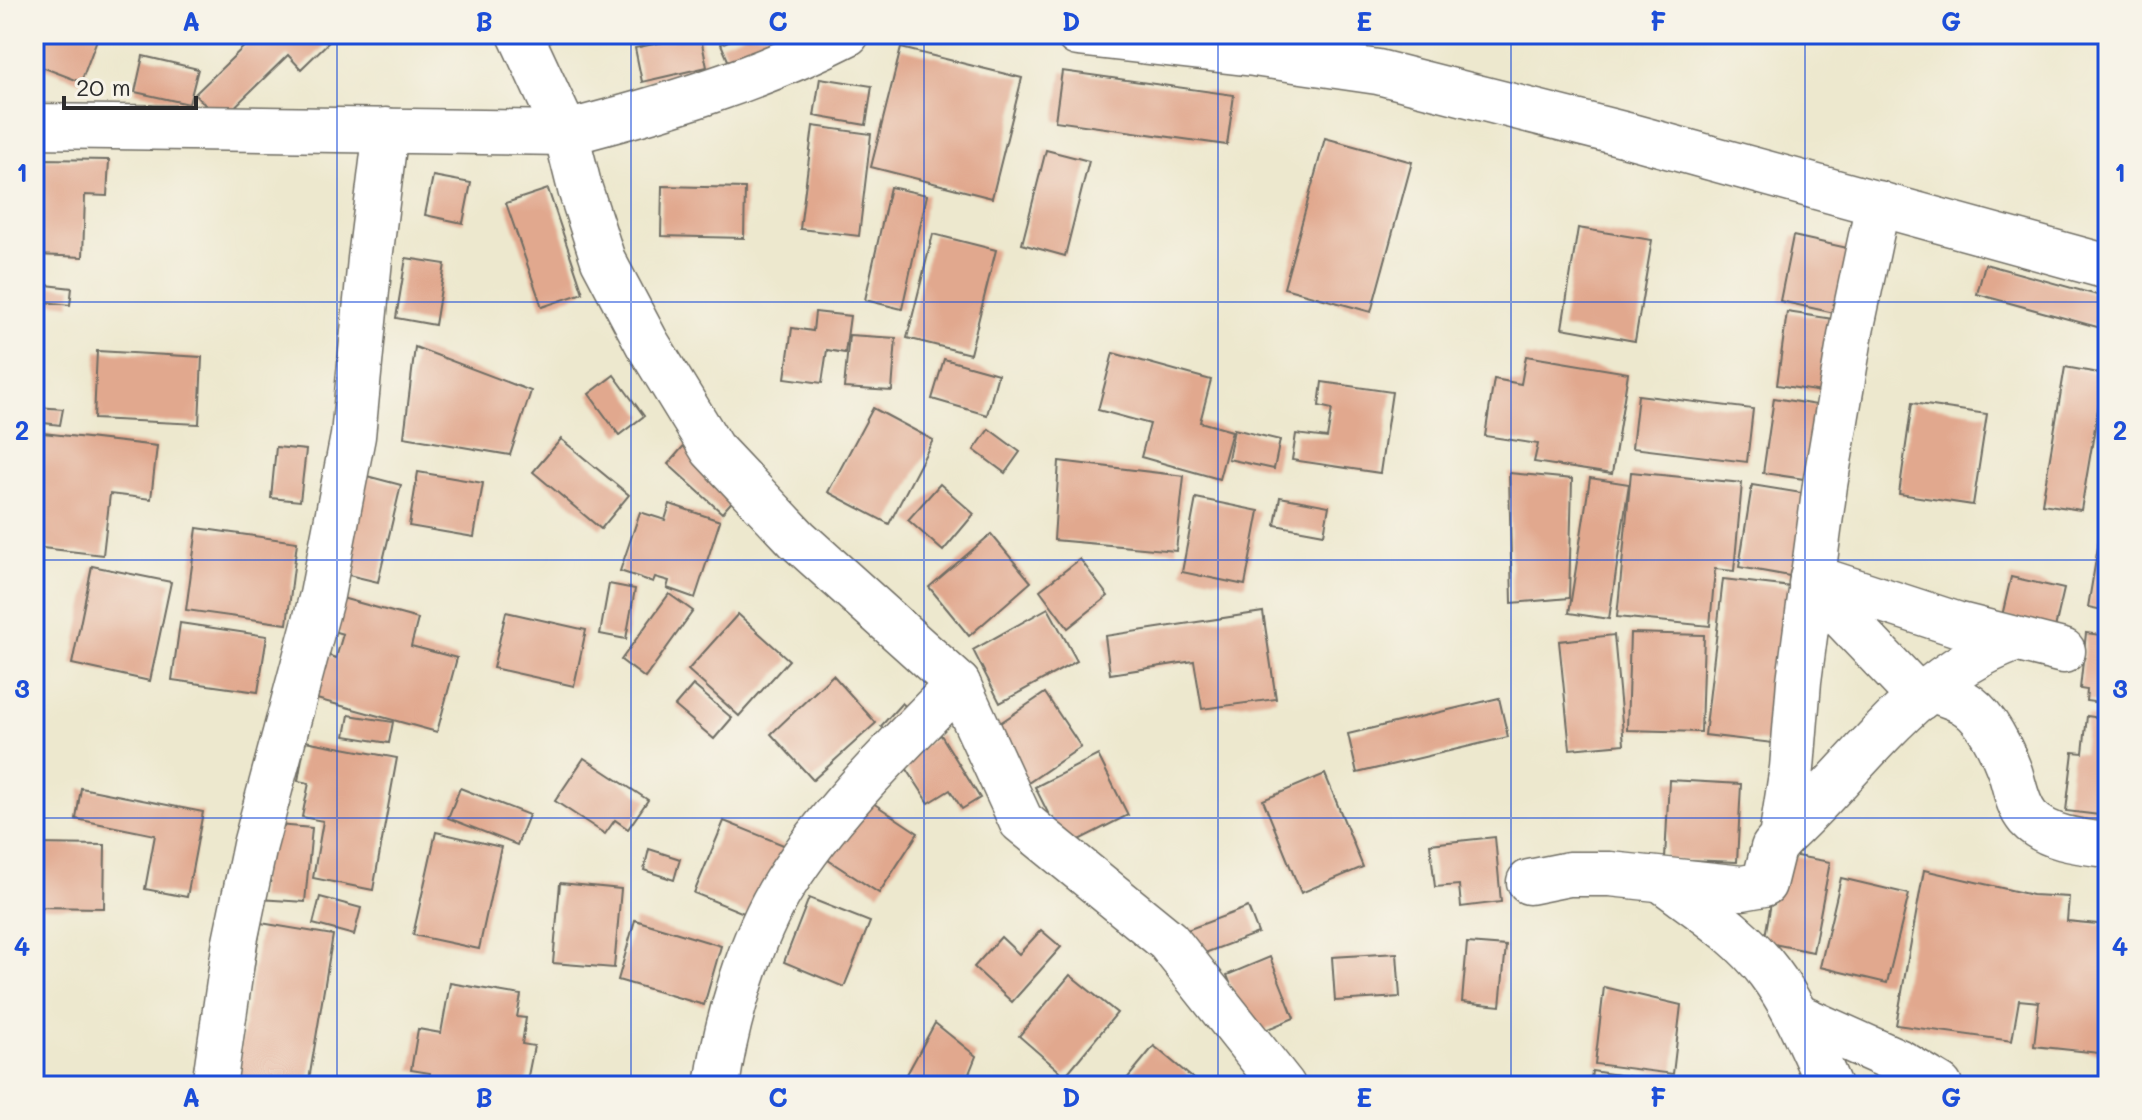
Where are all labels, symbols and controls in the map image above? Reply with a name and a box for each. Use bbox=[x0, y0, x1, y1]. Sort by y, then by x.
text: A bbox=[182, 4, 200, 38]
text: B bbox=[475, 4, 493, 38]
text: C bbox=[768, 4, 788, 38]
text: D bbox=[1062, 4, 1080, 38]
text: E bbox=[1356, 4, 1372, 38]
text: F bbox=[1650, 4, 1666, 38]
text: G bbox=[1941, 4, 1961, 38]
scale bar bbox=[64, 60, 196, 110]
text: 20 m bbox=[76, 71, 131, 102]
text: 1 bbox=[16, 155, 28, 189]
text: 1 bbox=[2114, 155, 2126, 189]
text: 2 bbox=[15, 413, 29, 447]
text: 2 bbox=[2113, 413, 2127, 447]
text: 3 bbox=[14, 671, 30, 705]
text: 3 bbox=[2112, 671, 2128, 705]
text: 4 bbox=[14, 929, 30, 963]
text: 4 bbox=[2112, 929, 2128, 963]
text: A bbox=[182, 1080, 200, 1114]
text: B bbox=[475, 1080, 493, 1114]
text: C bbox=[768, 1080, 788, 1114]
text: D bbox=[1062, 1080, 1080, 1114]
text: E bbox=[1356, 1080, 1372, 1114]
text: F bbox=[1650, 1080, 1666, 1114]
text: G bbox=[1941, 1080, 1961, 1114]

